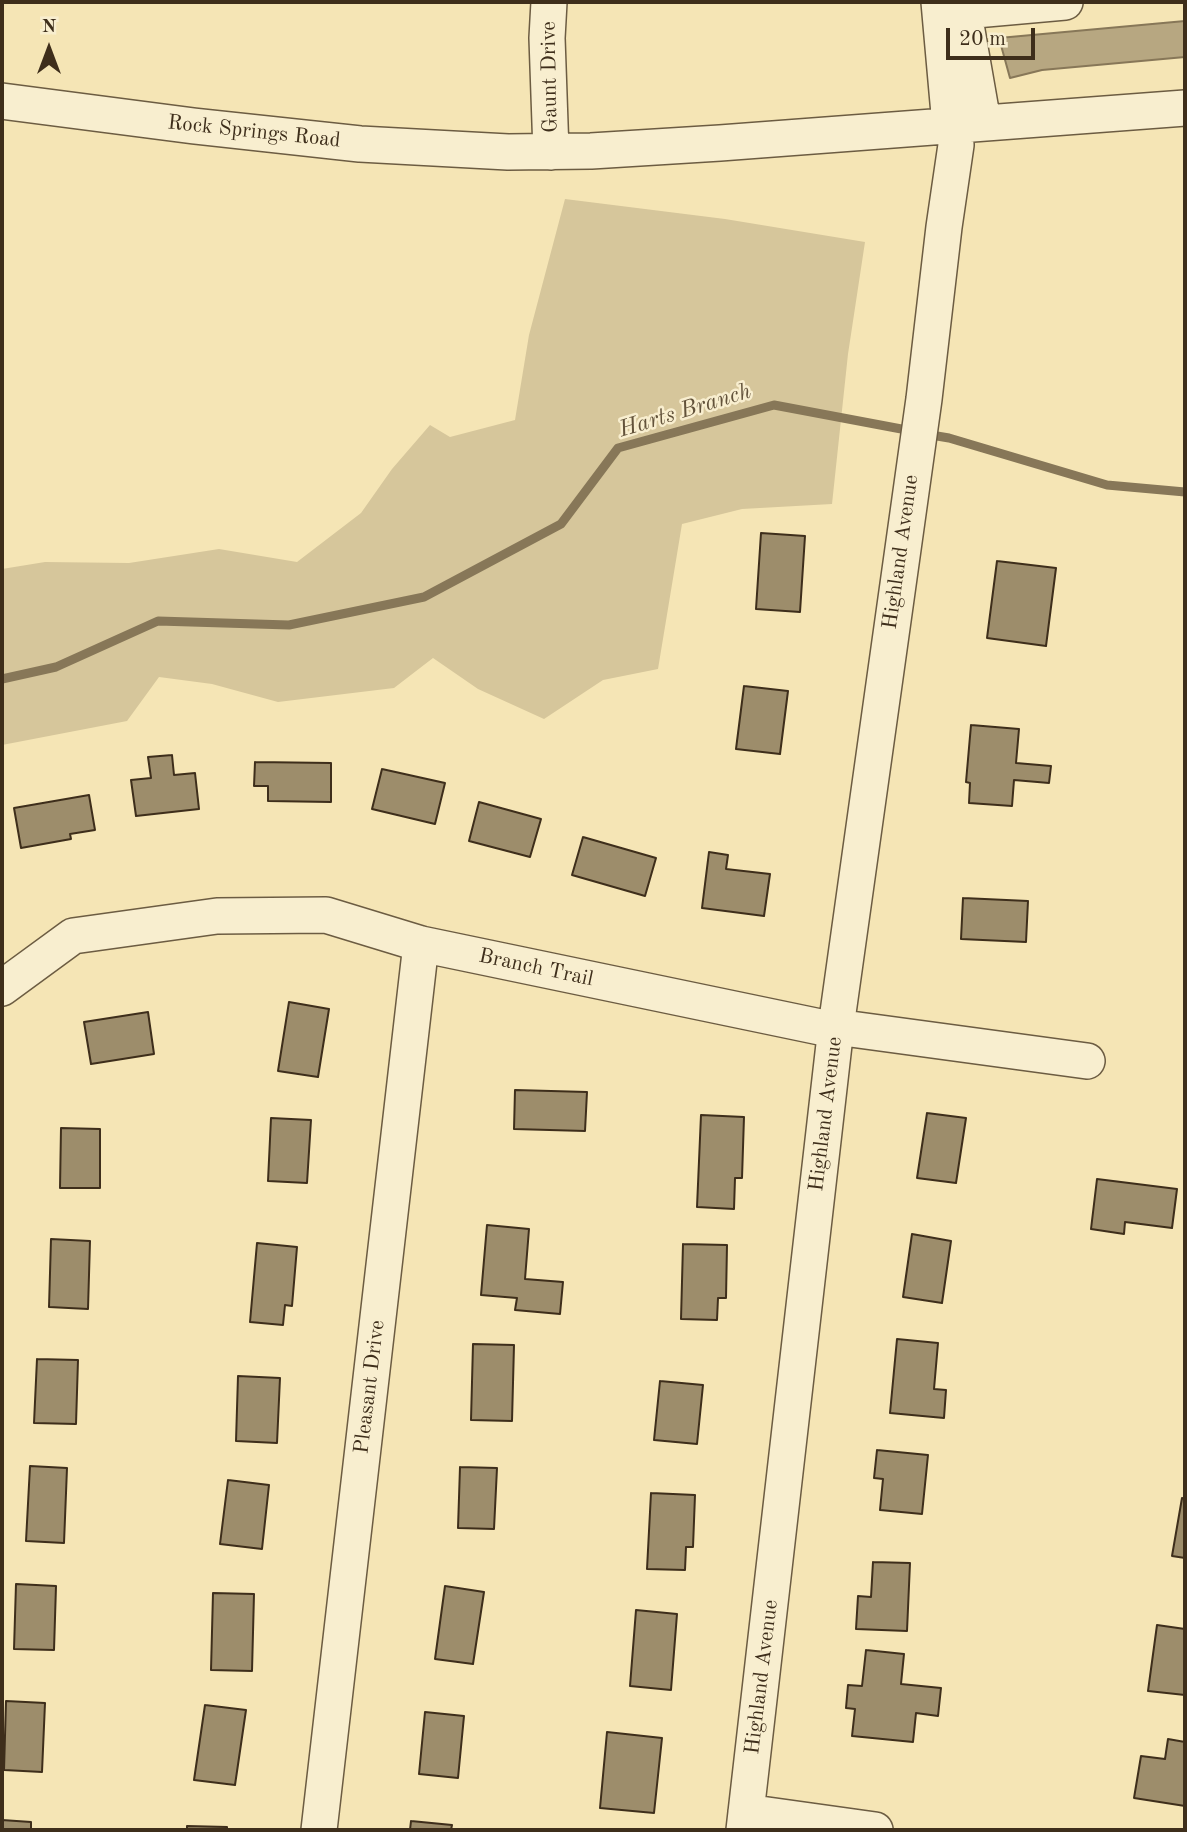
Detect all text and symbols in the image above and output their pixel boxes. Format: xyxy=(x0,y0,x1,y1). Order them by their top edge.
north arrow xyxy=(14,14,84,84)
scale bar xyxy=(949,14,1038,58)
text: N xyxy=(42,18,56,37)
street label: Gaunt Drive xyxy=(536,21,564,133)
text: 20 m xyxy=(959,29,1006,50)
street label: Rock Springs Road xyxy=(166,110,342,154)
water label: Harts Branch xyxy=(616,378,754,444)
street label: Highland Avenue xyxy=(878,473,924,631)
street label: Branch Trail xyxy=(476,944,596,992)
street label: Highland Avenue xyxy=(804,1035,848,1193)
street label: Pleasant Drive xyxy=(349,1319,391,1455)
street label: Highland Avenue xyxy=(740,1598,784,1756)

